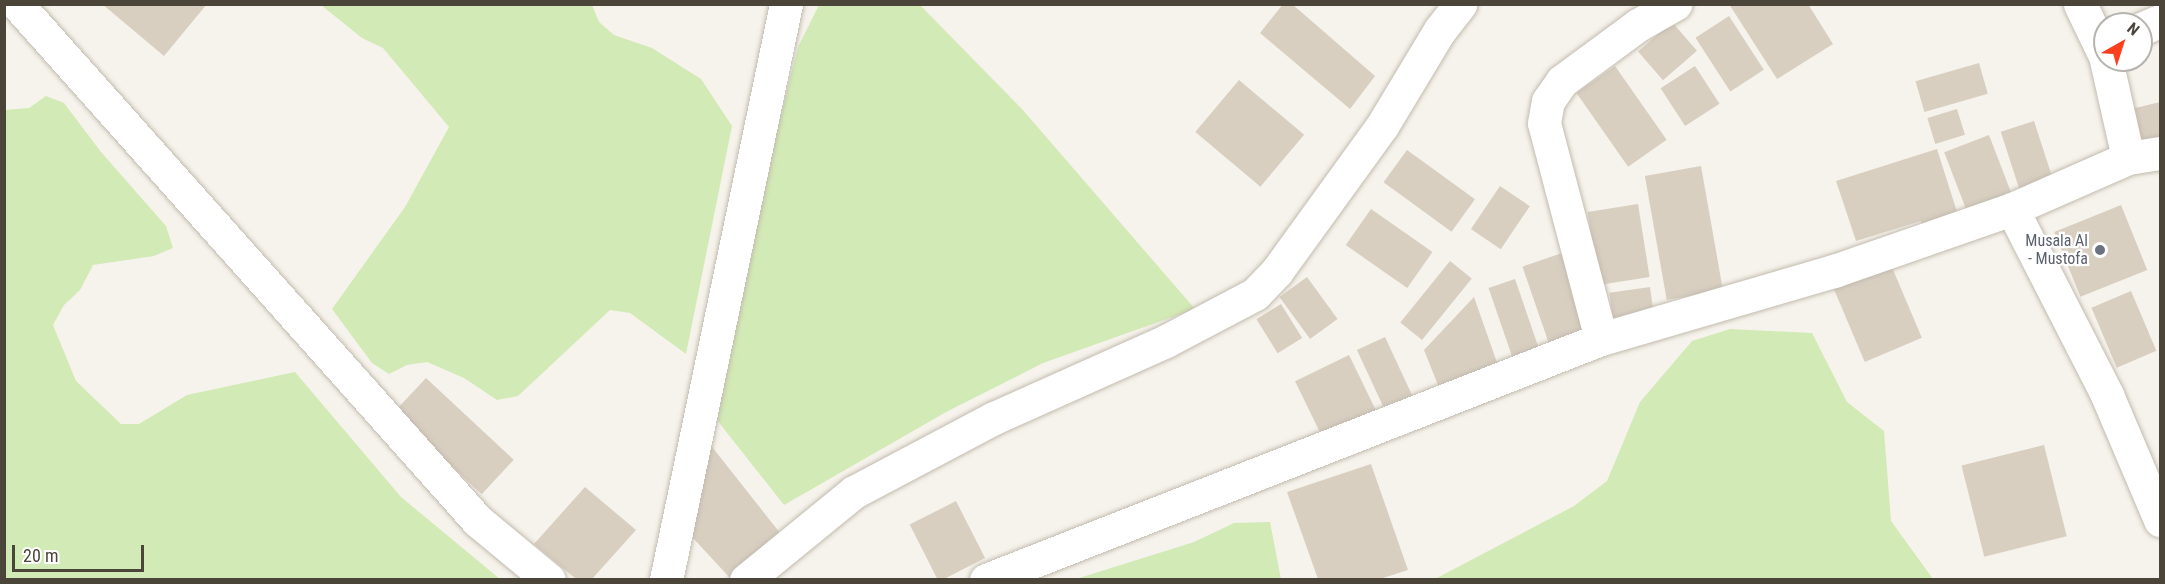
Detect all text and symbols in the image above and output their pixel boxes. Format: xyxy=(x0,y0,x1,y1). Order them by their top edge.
north arrow xyxy=(2093,12,2153,72)
text: N xyxy=(2124,19,2143,40)
place label: Musala Al - Mustofa xyxy=(2025,231,2088,269)
marker: Musala Al - Mustofa xyxy=(2093,243,2107,257)
scale bar xyxy=(15,533,147,571)
text: 20 m xyxy=(23,545,58,566)

